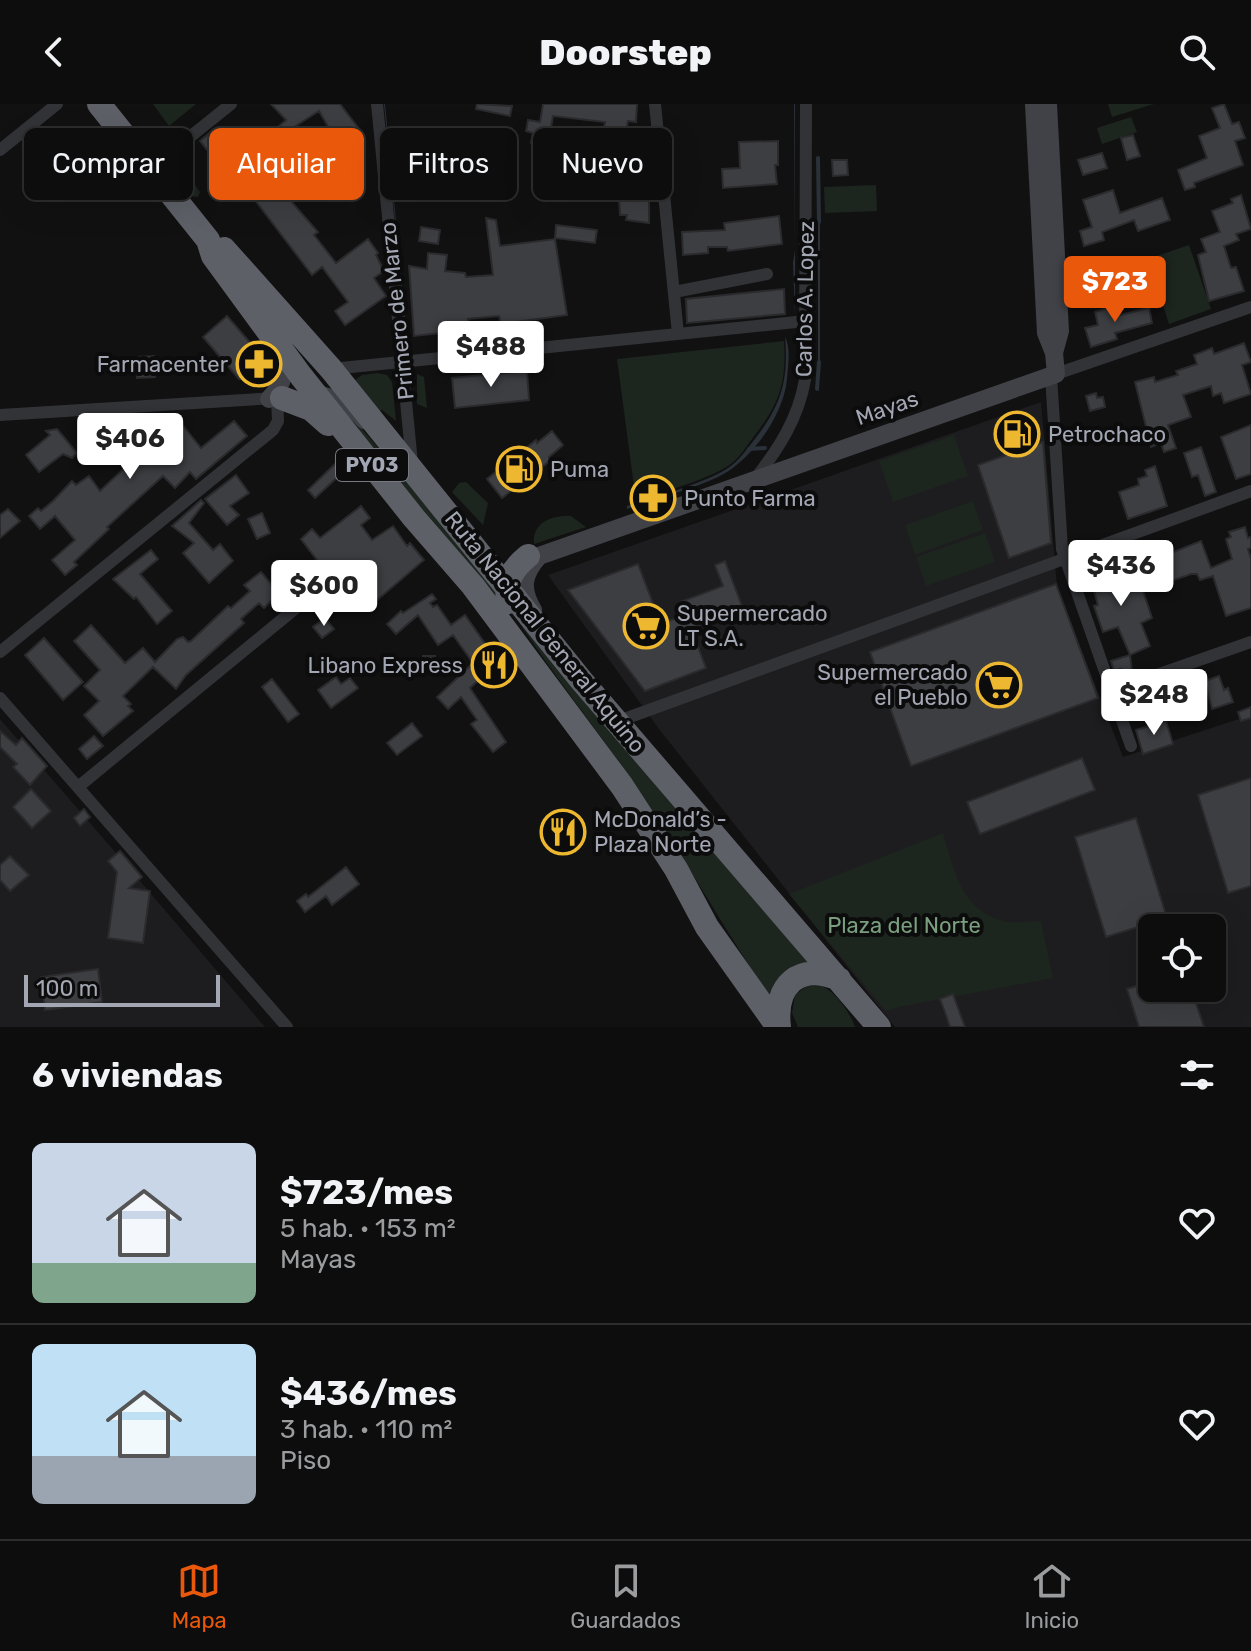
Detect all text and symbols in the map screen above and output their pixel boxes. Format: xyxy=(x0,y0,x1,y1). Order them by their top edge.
icon: back xyxy=(32,30,76,74)
icon: search xyxy=(1175,30,1219,74)
text: Doorstep xyxy=(539,31,712,74)
chip: Comprar xyxy=(24,128,193,200)
chip: Alquilar xyxy=(209,128,364,200)
chip: Filtros xyxy=(380,128,517,200)
chip: Nuevo xyxy=(533,128,672,200)
street label: Primero de Marzo xyxy=(374,221,420,401)
street label: Carlos A. Lopez xyxy=(790,221,820,377)
pin: $723 xyxy=(1068,256,1162,324)
text: $723 xyxy=(1082,266,1148,297)
pin: $488 xyxy=(444,321,538,389)
text: $488 xyxy=(456,331,526,362)
pharmacy icon: Farmacenter xyxy=(235,340,283,388)
place label: Farmacenter xyxy=(97,351,229,378)
street label: Mayas xyxy=(852,385,922,431)
fuel station icon: Petrochaco xyxy=(993,410,1041,458)
pin: $406 xyxy=(83,413,177,481)
place label: Petrochaco xyxy=(1048,421,1166,448)
text: $406 xyxy=(95,423,165,454)
fuel station icon: Puma xyxy=(495,445,543,493)
road number: PY03 xyxy=(336,449,408,481)
place label: Puma xyxy=(550,456,609,483)
pharmacy icon: Punto Farma xyxy=(629,474,677,522)
place label: Punto Farma xyxy=(684,485,816,512)
street label: Ruta Nacional General Aquino xyxy=(439,506,651,758)
pin: $436 xyxy=(1074,540,1168,608)
text: $436 xyxy=(1086,550,1156,581)
pin: $600 xyxy=(277,560,371,628)
text: $600 xyxy=(289,570,359,601)
place label: Supermercado LT S.A. xyxy=(677,600,828,652)
supermarket icon: Supermercado LT S.A. xyxy=(622,602,670,650)
restaurant icon: Libano Express xyxy=(470,641,518,689)
place label: Libano Express xyxy=(307,652,463,679)
place label: Supermercado el Pueblo xyxy=(817,659,968,711)
supermarket icon: Supermercado el Pueblo xyxy=(975,661,1023,709)
pin: $248 xyxy=(1107,669,1201,737)
text: $248 xyxy=(1119,679,1189,710)
place label: McDonald’s - Plaza Norte xyxy=(594,806,727,858)
restaurant icon: McDonald’s - Plaza Norte xyxy=(539,808,587,856)
park label: Plaza del Norte xyxy=(827,912,981,939)
map controls xyxy=(1138,914,1226,1002)
button: locate xyxy=(1138,914,1226,1002)
scale bar xyxy=(24,971,220,1007)
text: 100 m xyxy=(36,975,98,1002)
icon: filters xyxy=(1175,1053,1219,1097)
text: 6 viviendas xyxy=(32,1055,223,1096)
text: $723/mes xyxy=(280,1172,453,1213)
icon: home xyxy=(96,1175,192,1271)
icon: heart xyxy=(1175,1201,1219,1245)
text: 5 hab. · 153 m² xyxy=(280,1213,456,1244)
text: Mayas xyxy=(280,1244,356,1275)
text: $436/mes xyxy=(280,1373,457,1414)
icon: home xyxy=(96,1376,192,1472)
icon: heart xyxy=(1175,1402,1219,1446)
text: 3 hab. · 110 m² xyxy=(280,1414,452,1445)
text: Piso xyxy=(280,1445,331,1476)
tab: Mapa xyxy=(172,1559,227,1634)
tab: Guardados xyxy=(570,1559,681,1634)
tab: Inicio xyxy=(1024,1559,1079,1634)

